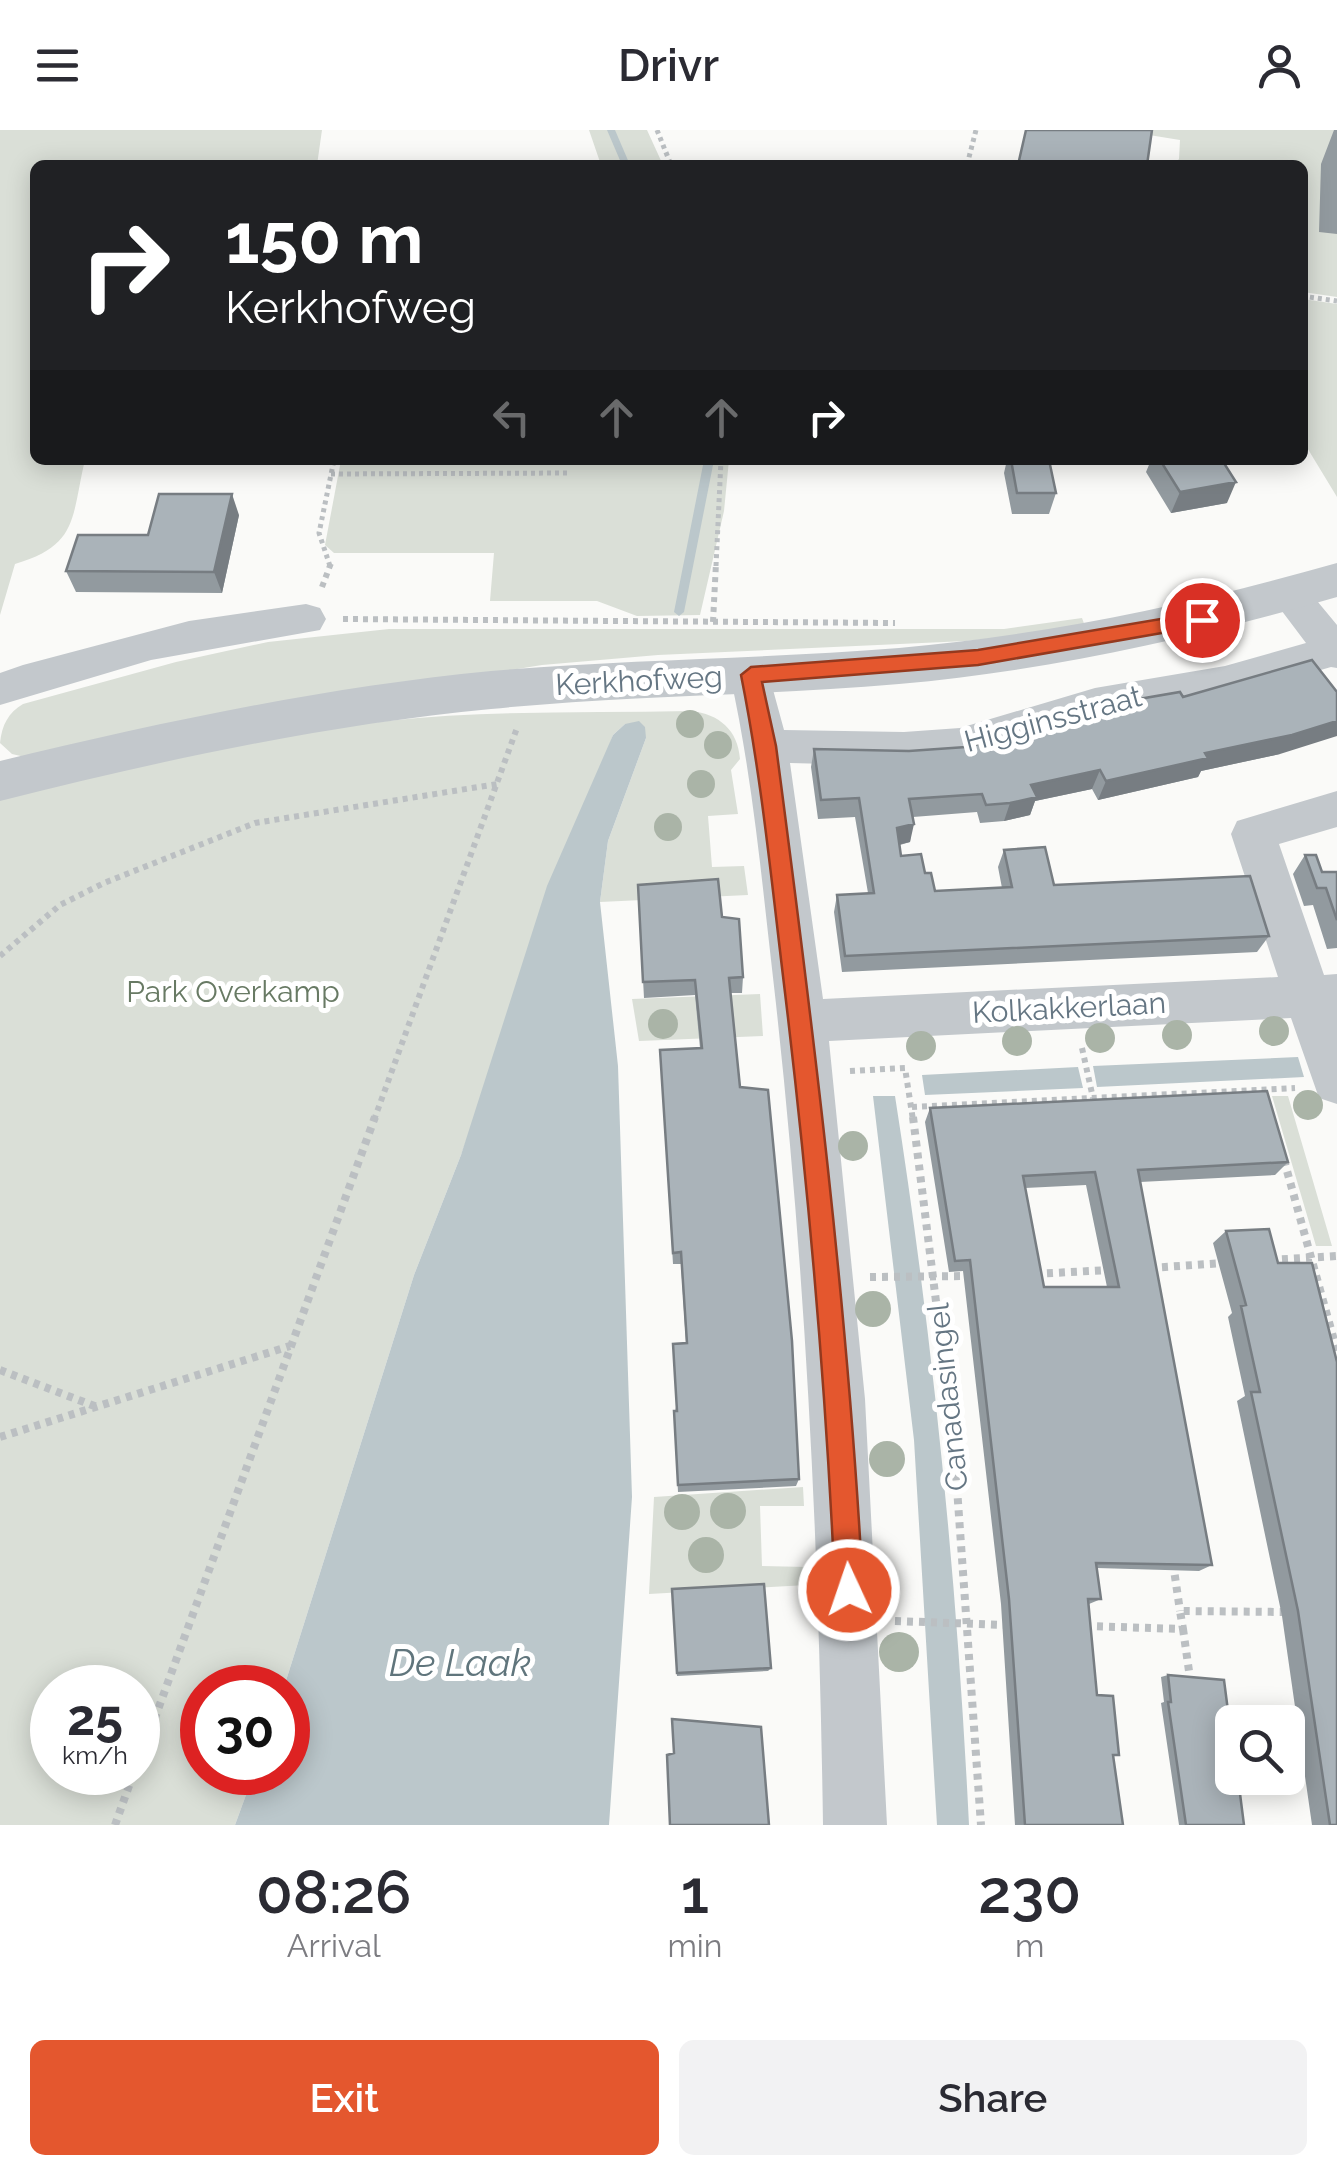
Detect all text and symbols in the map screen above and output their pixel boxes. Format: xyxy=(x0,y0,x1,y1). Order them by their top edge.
icon: menu xyxy=(30,38,85,93)
icon: person xyxy=(1252,38,1307,93)
text: Drivr xyxy=(618,39,719,92)
text: 150 m xyxy=(225,197,423,279)
icon: right xyxy=(60,200,190,330)
text: Kerkhofweg xyxy=(225,281,476,334)
icon: left xyxy=(484,390,539,445)
icon: ahead xyxy=(589,390,644,445)
icon: ahead xyxy=(694,390,749,445)
icon: right xyxy=(799,390,854,445)
pin xyxy=(1160,578,1245,663)
icon: arrive xyxy=(1175,593,1230,648)
street label: Kerkhofweg xyxy=(554,659,723,702)
street label: Higginsstraat xyxy=(960,678,1145,759)
park label: Park Overkamp xyxy=(126,974,340,1009)
street label: Kolkakkerlaan xyxy=(971,985,1167,1030)
street label: Canadasingel xyxy=(920,1301,975,1493)
position arrow xyxy=(797,1538,901,1642)
water label: De Laak xyxy=(389,1640,531,1685)
speed limit sign: 30 xyxy=(180,1665,310,1795)
text: 25 xyxy=(67,1688,123,1747)
map controls xyxy=(1215,1705,1305,1795)
button: search xyxy=(1215,1705,1305,1795)
text: km/h xyxy=(62,1740,128,1770)
text: 08:26 xyxy=(256,1857,412,1927)
text: 1 xyxy=(681,1857,709,1927)
text: 230 xyxy=(978,1857,1081,1927)
text: Arrival xyxy=(287,1927,381,1964)
text: min xyxy=(667,1927,722,1964)
text: m xyxy=(1015,1927,1044,1964)
button: Exit xyxy=(30,2040,659,2155)
button: Share xyxy=(679,2040,1307,2155)

